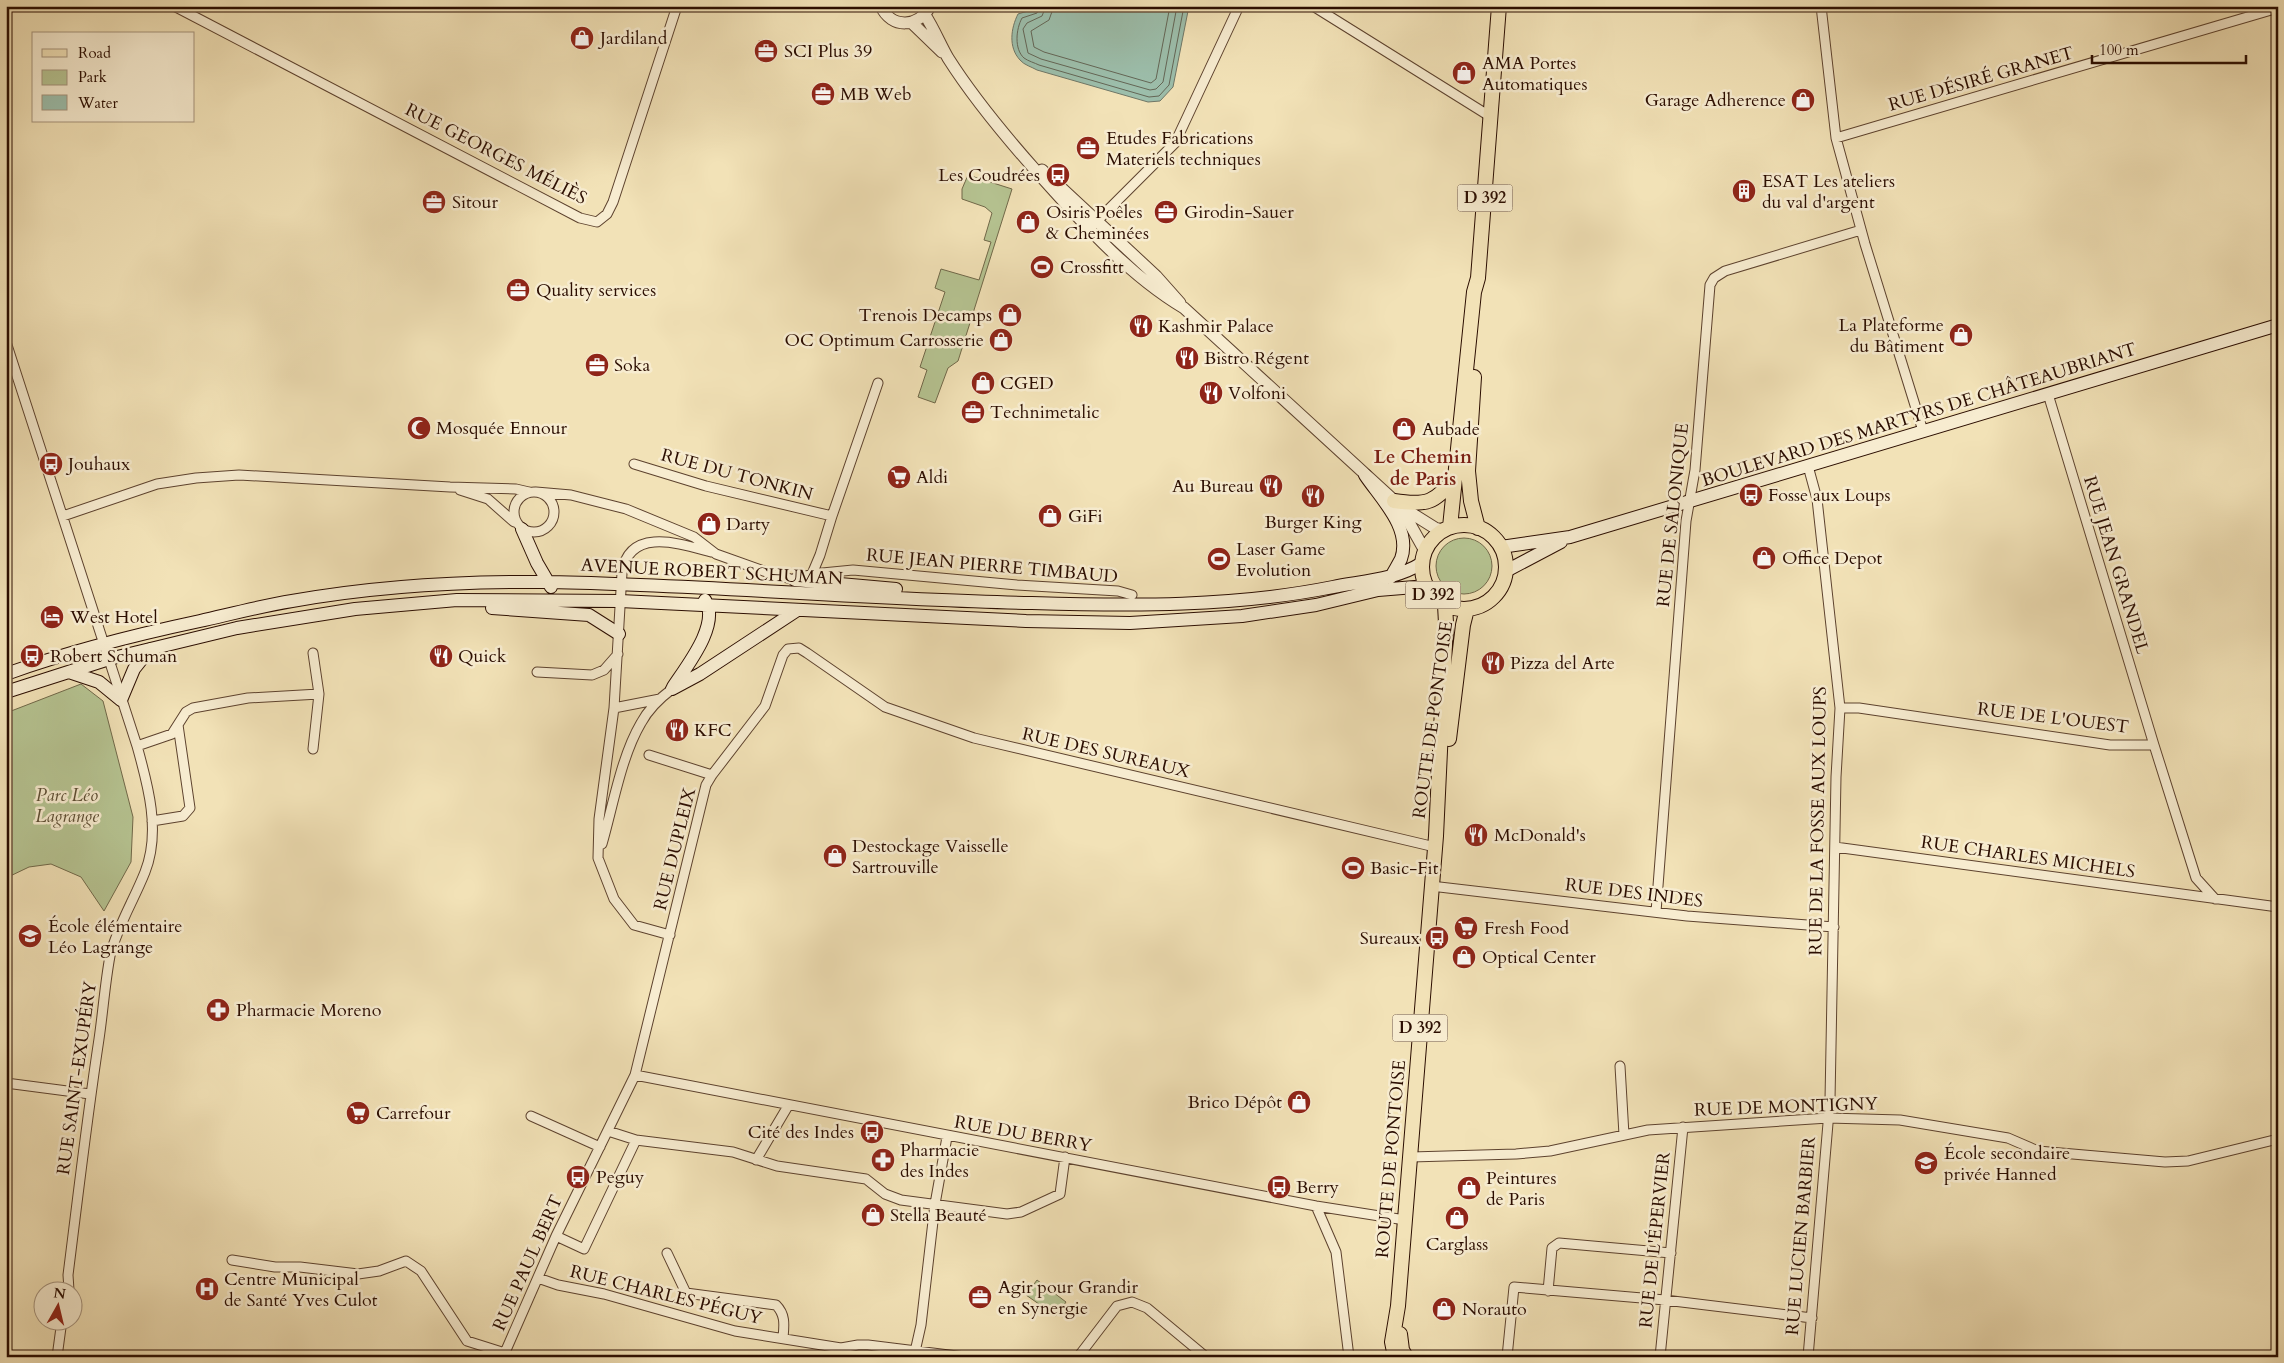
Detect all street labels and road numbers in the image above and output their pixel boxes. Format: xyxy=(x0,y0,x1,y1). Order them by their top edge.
street label: RUE DÉSIRÉ GRANET xyxy=(1885,41,2077,117)
street label: RUE GEORGES MÉLIÈS xyxy=(401,97,591,211)
road number: D 392 xyxy=(1458,184,1512,212)
street label: BOULEVARD DES MARTYRS DE CHÂTEAUBRIANT xyxy=(1699,337,2139,493)
street label: RUE DE SALONIQUE xyxy=(1651,422,1695,608)
street label: RUE DU TONKIN xyxy=(658,443,816,507)
street label: RUE JEAN GRANDEL xyxy=(2077,473,2155,657)
street label: RUE JEAN PIERRE TIMBAUD xyxy=(865,543,1119,589)
street label: AVENUE ROBERT SCHUMAN xyxy=(580,553,844,591)
road number: D 392 xyxy=(1406,582,1460,608)
street label: ROUTE DE PONTOISE xyxy=(1407,620,1459,820)
street label: RUE DE LA FOSSE AUX LOUPS xyxy=(1803,686,1833,956)
street label: RUE DE L'OUEST xyxy=(1976,696,2130,740)
street label: RUE DES SUREAUX xyxy=(1020,722,1193,785)
street label: RUE DUPLEIX xyxy=(648,784,702,913)
street label: RUE CHARLES MICHELS xyxy=(1919,830,2137,884)
street label: RUE DES INDES xyxy=(1564,872,1704,914)
street label: RUE SAINT-EXUPÉRY xyxy=(51,979,103,1176)
road number: D 392 xyxy=(1392,1014,1448,1042)
street label: ROUTE DE PONTOISE xyxy=(1370,1059,1412,1259)
street label: RUE DE MONTIGNY xyxy=(1694,1091,1879,1123)
street label: RUE DU BERRY xyxy=(952,1110,1094,1158)
street label: RUE LUCIEN BARBIER xyxy=(1780,1135,1822,1336)
street label: RUE DE L'ÉPERVIER xyxy=(1633,1150,1677,1329)
street label: RUE PAUL BERT xyxy=(487,1191,569,1335)
street label: RUE CHARLES PÉGUY xyxy=(567,1259,765,1331)

